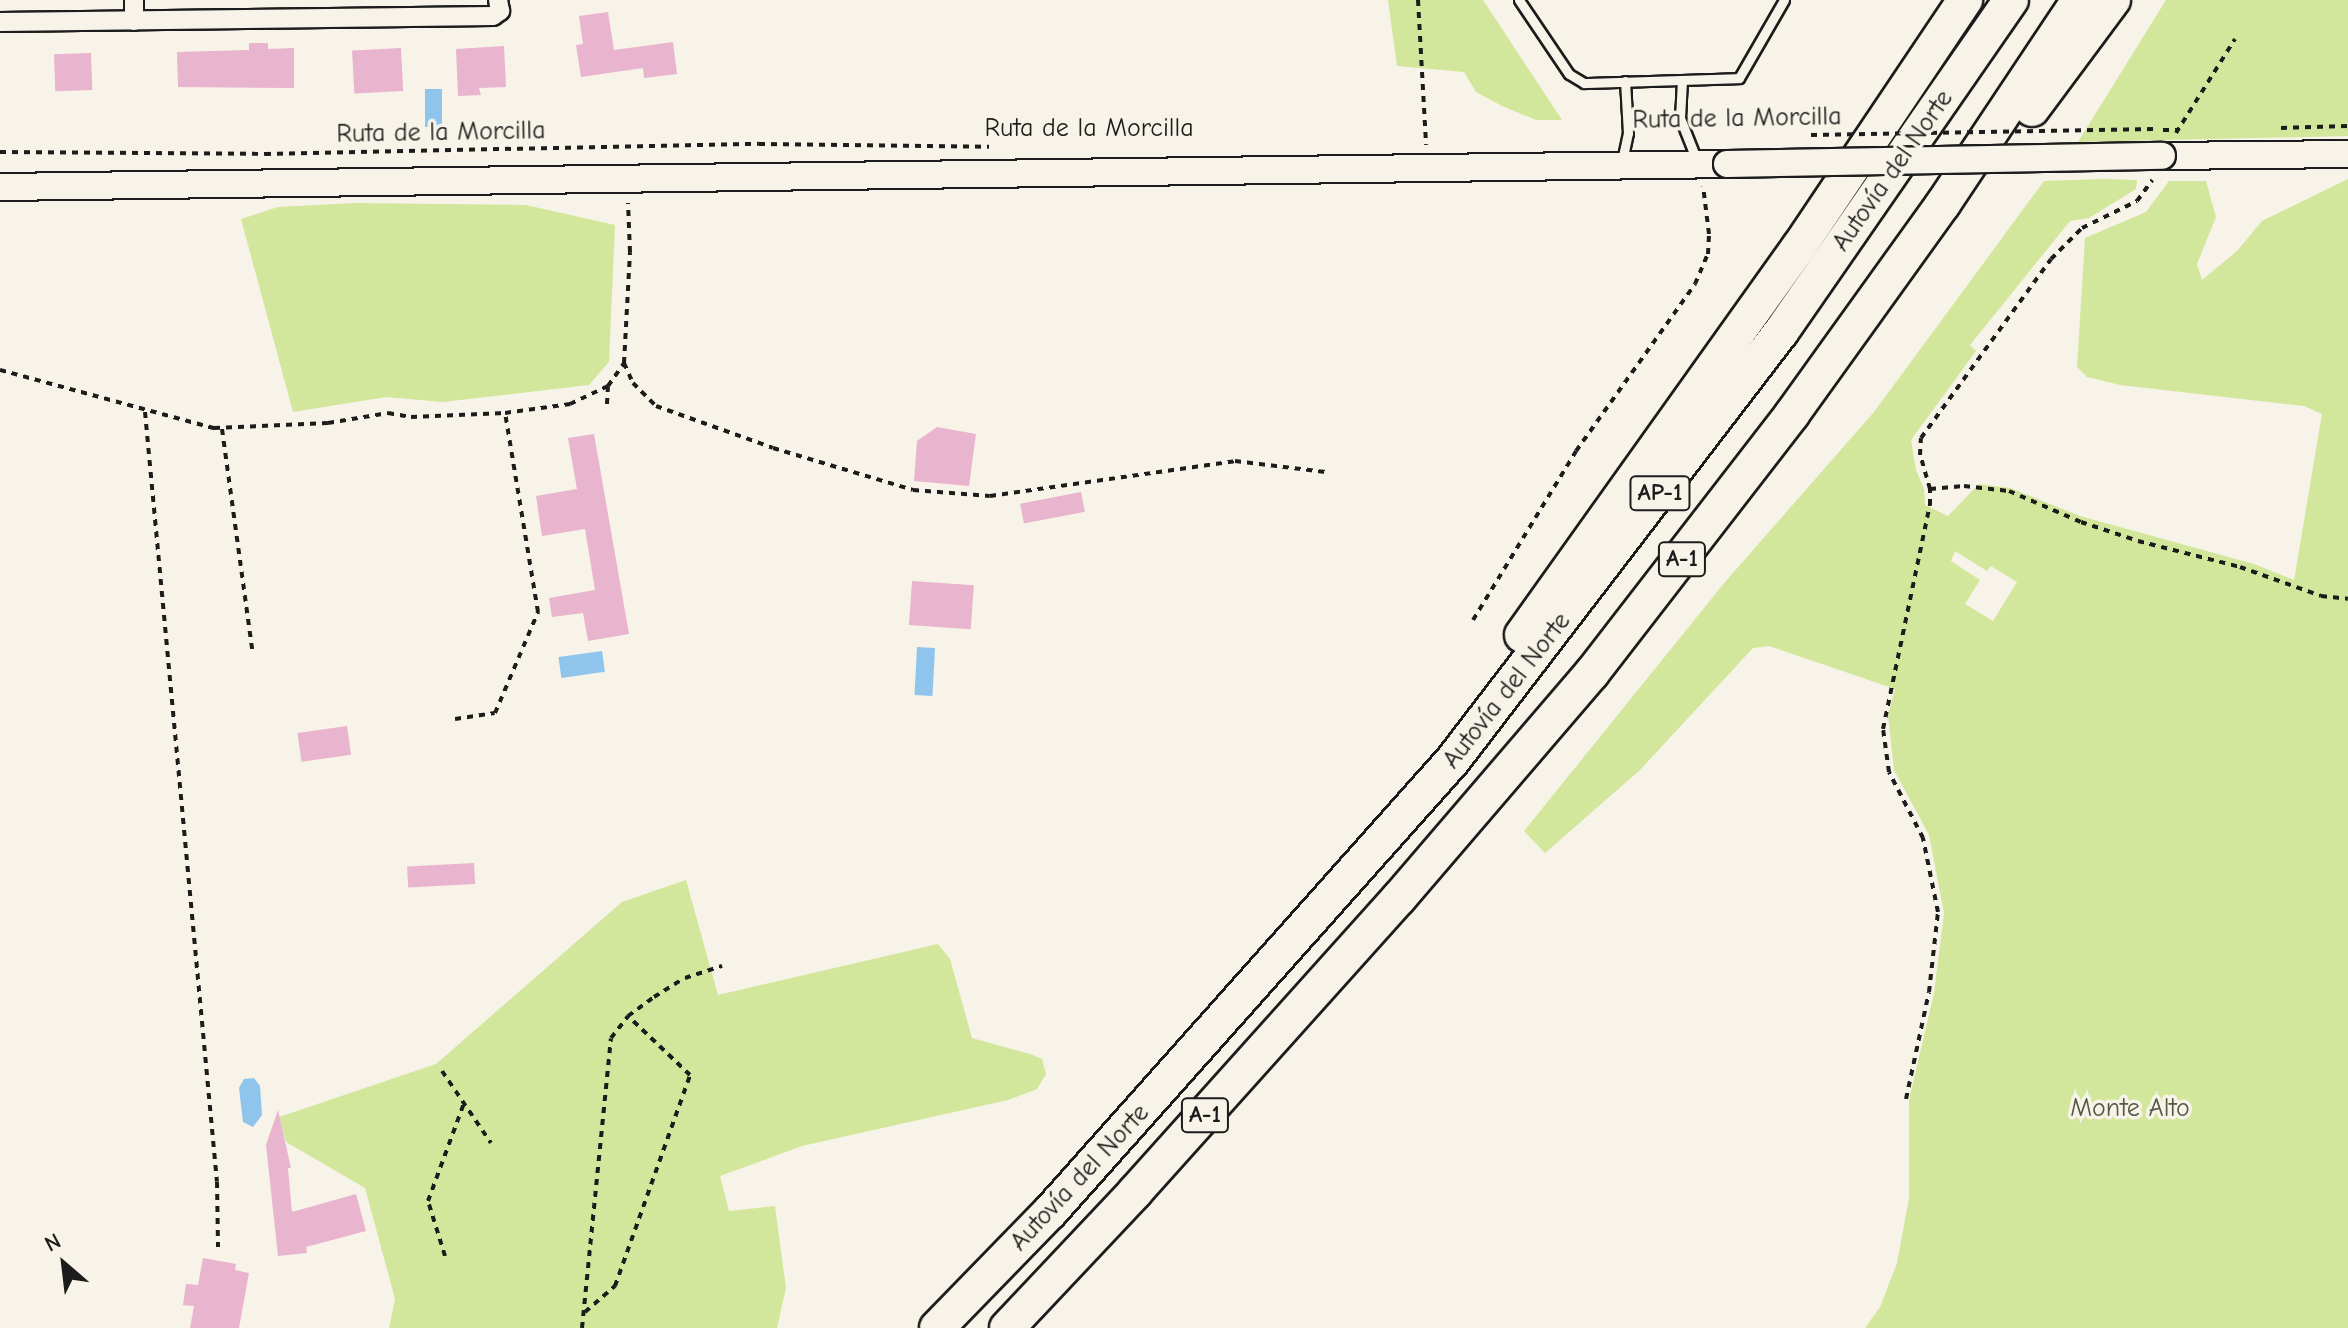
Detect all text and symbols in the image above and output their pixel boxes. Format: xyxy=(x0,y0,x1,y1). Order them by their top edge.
street label: Autovía del Norte xyxy=(1826,84,1960,258)
street label: Ruta de la Morcilla xyxy=(1632,102,1842,136)
street label: Ruta de la Morcilla xyxy=(984,113,1194,145)
street label: Ruta de la Morcilla xyxy=(336,116,546,150)
road number: AP-1 xyxy=(1628,473,1692,513)
road number: A-1 xyxy=(1656,539,1708,579)
street label: Autovía del Norte xyxy=(1436,607,1578,775)
park label: Monte Alto xyxy=(2070,1093,2190,1125)
road number: A-1 xyxy=(1179,1095,1231,1135)
street label: Autovía del Norte xyxy=(1004,1098,1156,1258)
north arrow xyxy=(24,1224,104,1304)
text: N xyxy=(40,1228,65,1258)

